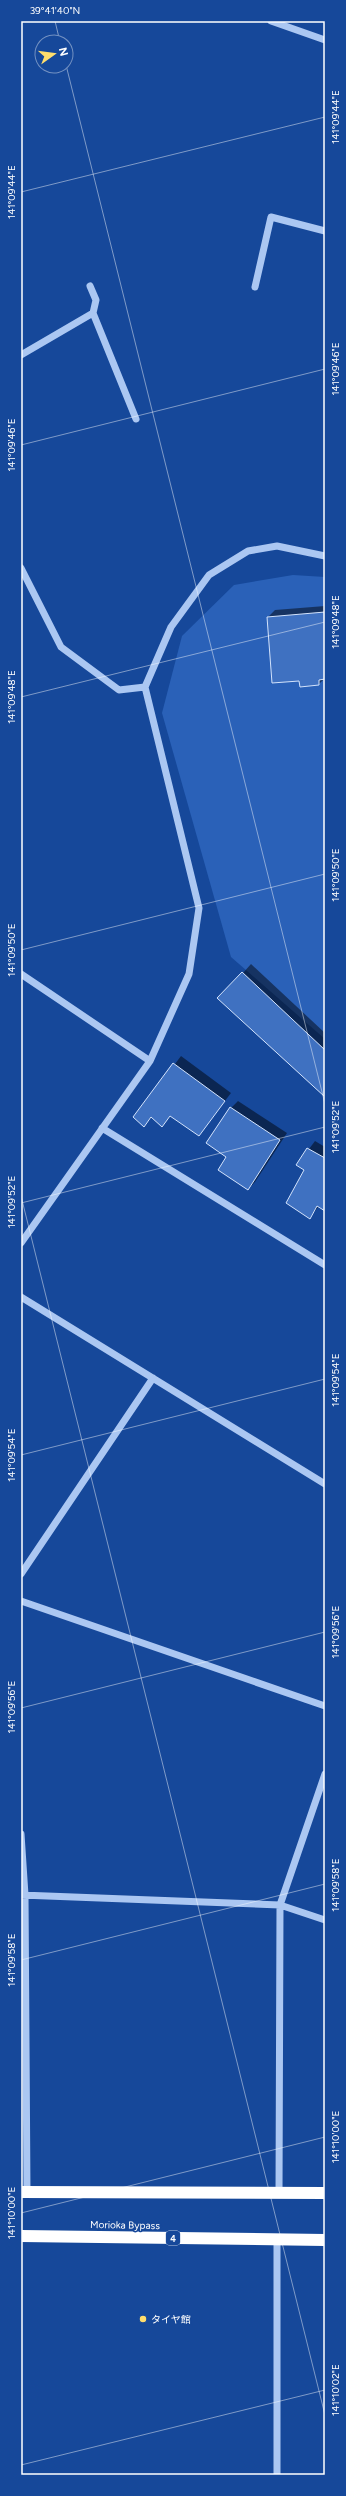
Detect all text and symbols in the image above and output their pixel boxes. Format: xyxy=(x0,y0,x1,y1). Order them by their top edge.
text: 39°41'40"N xyxy=(30,4,80,17)
north arrow xyxy=(34,34,74,74)
text: N xyxy=(56,46,71,57)
text: 141°09'44"E xyxy=(329,90,342,144)
text: 141°09'44"E xyxy=(5,165,18,219)
text: 141°09'46"E xyxy=(329,342,342,396)
text: 141°09'46"E xyxy=(5,418,18,472)
text: 141°09'48"E xyxy=(329,595,342,649)
text: 141°09'48"E xyxy=(5,670,18,724)
text: 141°09'50"E xyxy=(329,848,342,902)
text: 141°09'50"E xyxy=(5,923,18,977)
text: 141°09'52"E xyxy=(329,1101,342,1153)
text: 141°09'52"E xyxy=(5,1176,18,1228)
text: 141°09'54"E xyxy=(329,1353,342,1407)
text: 141°09'54"E xyxy=(5,1428,18,1482)
text: 141°09'56"E xyxy=(329,1606,342,1658)
text: 141°09'56"E xyxy=(5,1681,18,1733)
text: 141°09'58"E xyxy=(329,1858,342,1912)
text: 141°09'58"E xyxy=(5,1933,18,1987)
text: 141°10'00"E xyxy=(329,2111,342,2163)
text: 141°10'00"E xyxy=(5,2187,18,2239)
street label: Morioka Bypass xyxy=(90,2218,160,2232)
road number: 4 xyxy=(166,2231,180,2245)
place label: タイヤ館 xyxy=(151,2313,191,2326)
marker: タイヤ館 xyxy=(138,2314,148,2324)
text: 141°10'02"E xyxy=(329,2364,342,2416)

